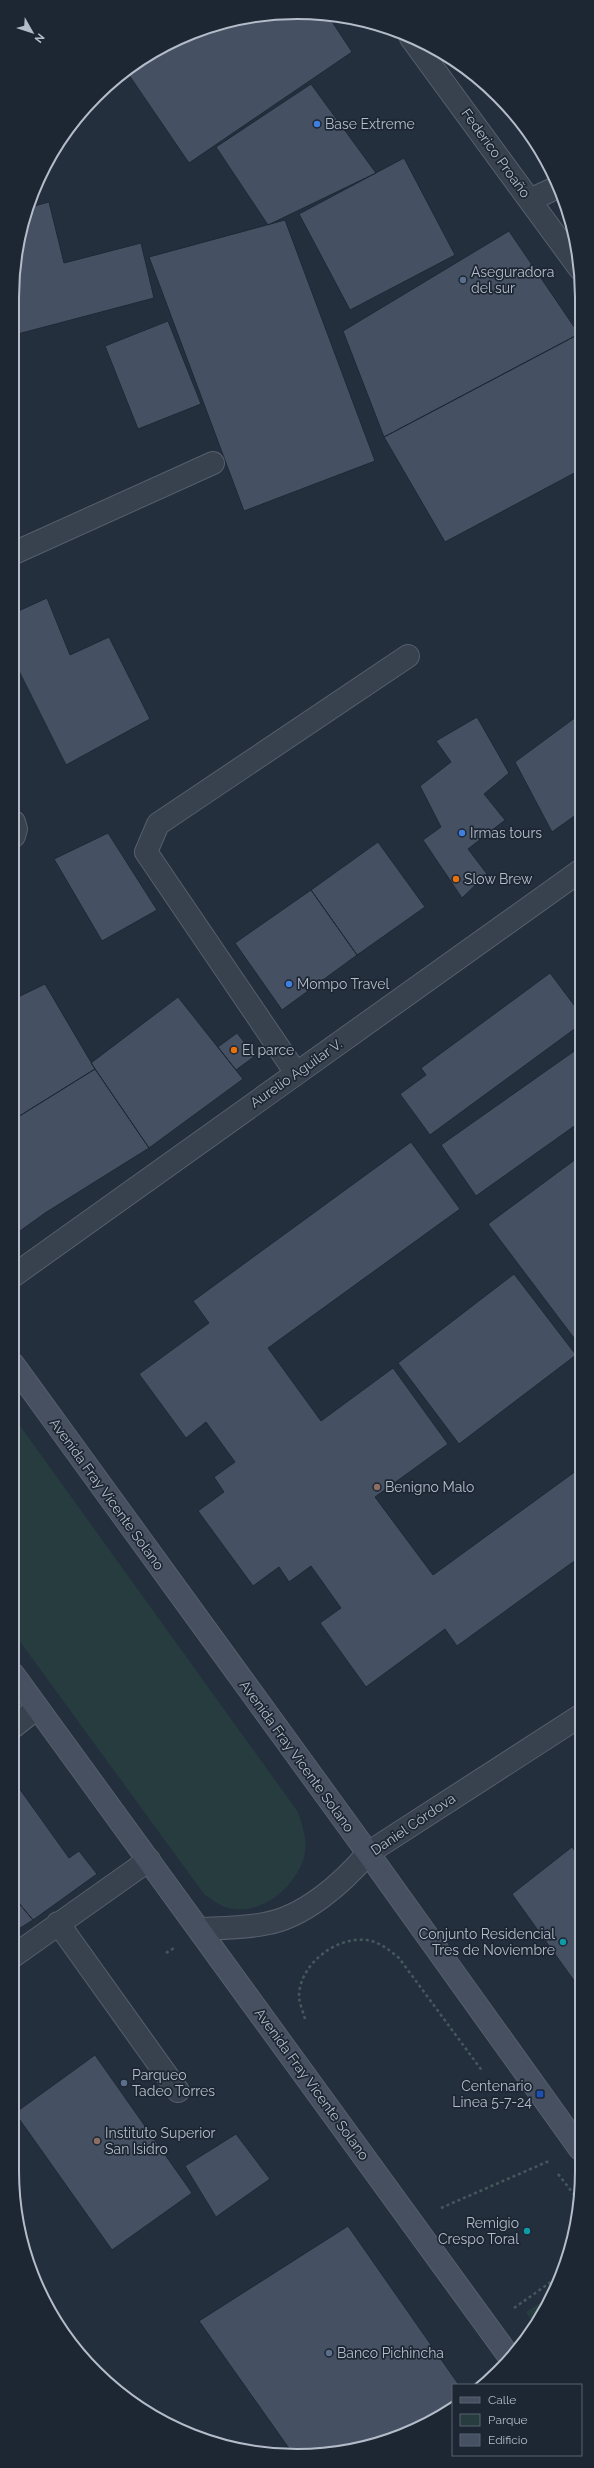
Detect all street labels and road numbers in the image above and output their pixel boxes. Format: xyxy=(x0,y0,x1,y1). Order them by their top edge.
street label: Federico Proaño xyxy=(458,105,534,201)
street label: Aurelio Aguilar V. xyxy=(247,1035,345,1111)
street label: Avenida Fray Vicente Solano xyxy=(47,1415,167,1573)
street label: Avenida Fray Vicente Solano xyxy=(237,1677,357,1835)
street label: Daniel Córdova xyxy=(368,1790,458,1858)
street label: Avenida Fray Vicente Solano xyxy=(252,2005,372,2163)

